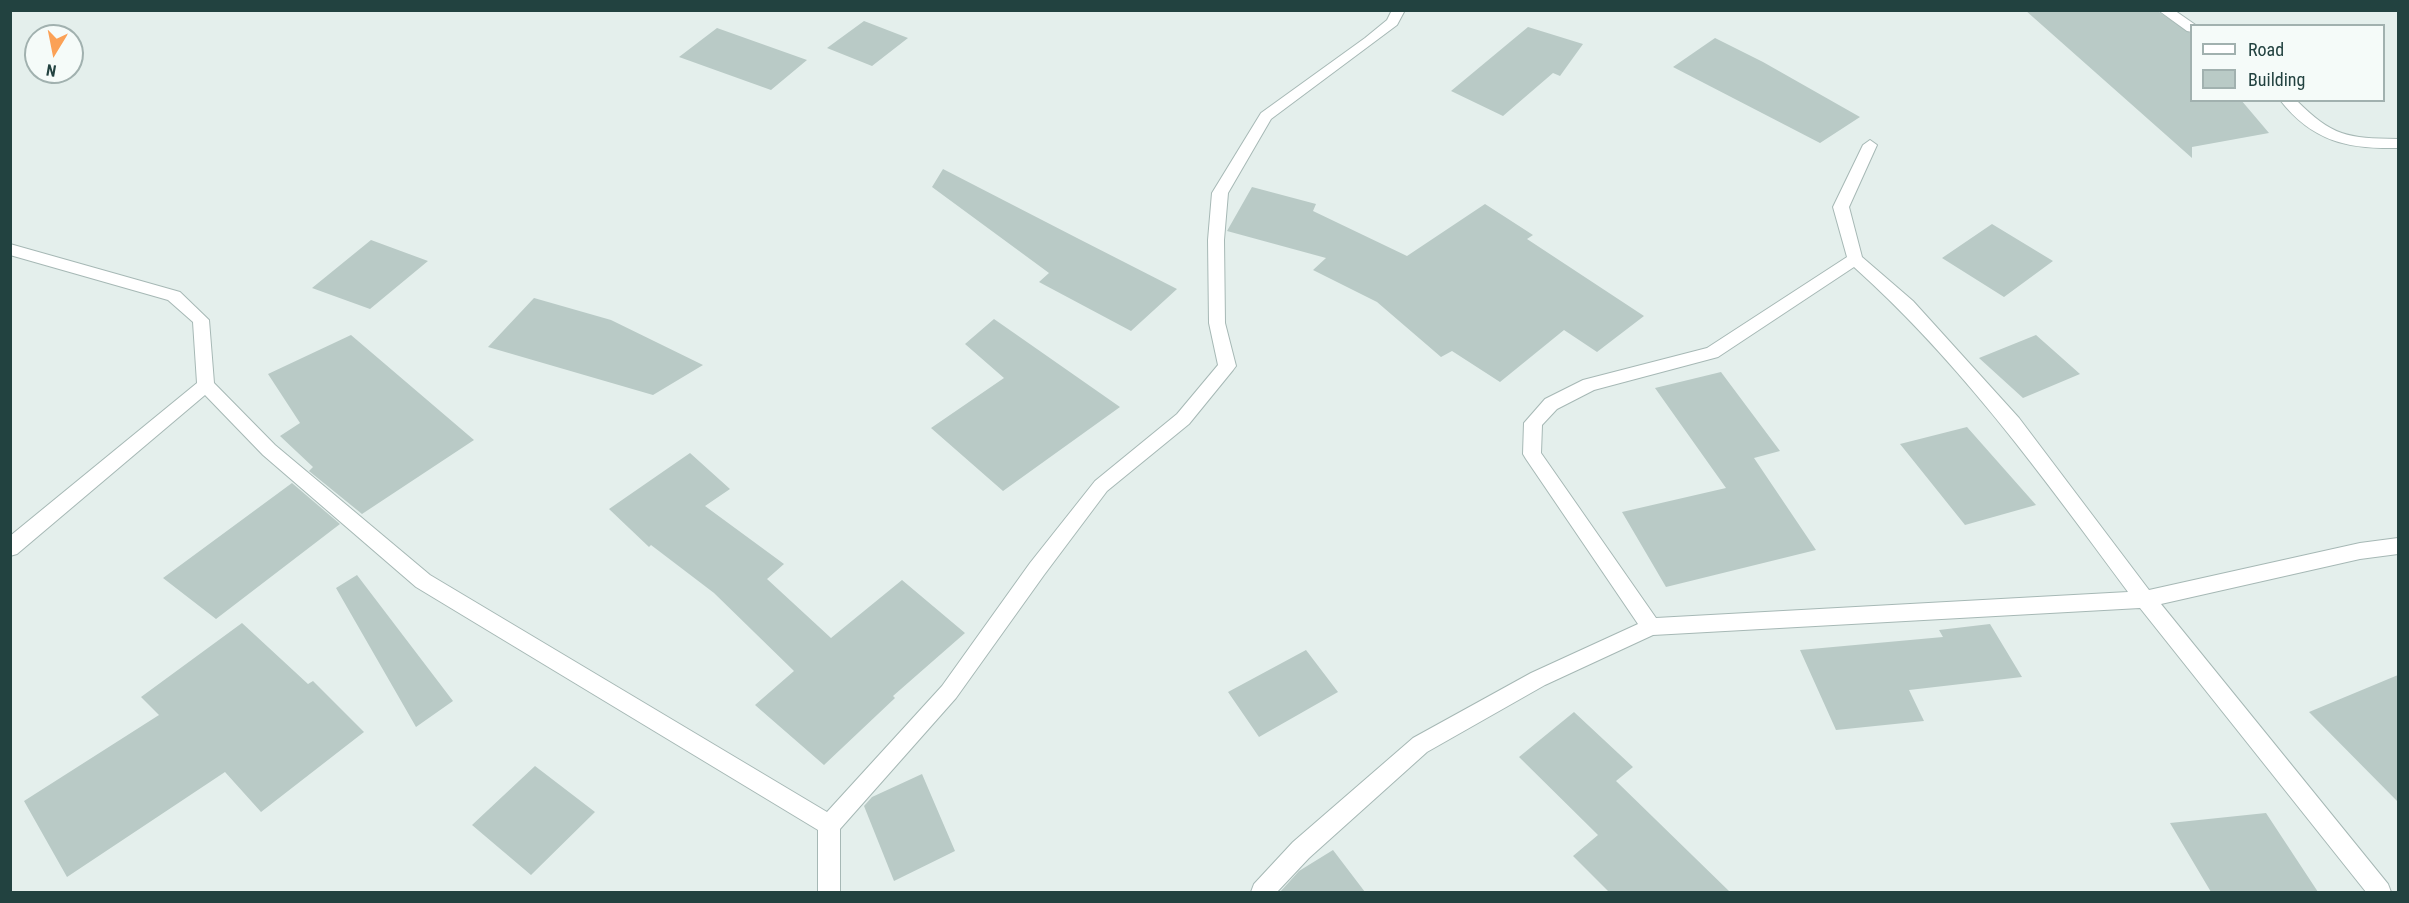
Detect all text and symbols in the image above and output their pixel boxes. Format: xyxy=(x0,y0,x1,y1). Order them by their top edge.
north arrow xyxy=(24,24,84,84)
legend xyxy=(2190,24,2385,102)
text: Road xyxy=(2248,39,2284,60)
text: N xyxy=(45,60,58,80)
text: Building xyxy=(2248,69,2305,90)

